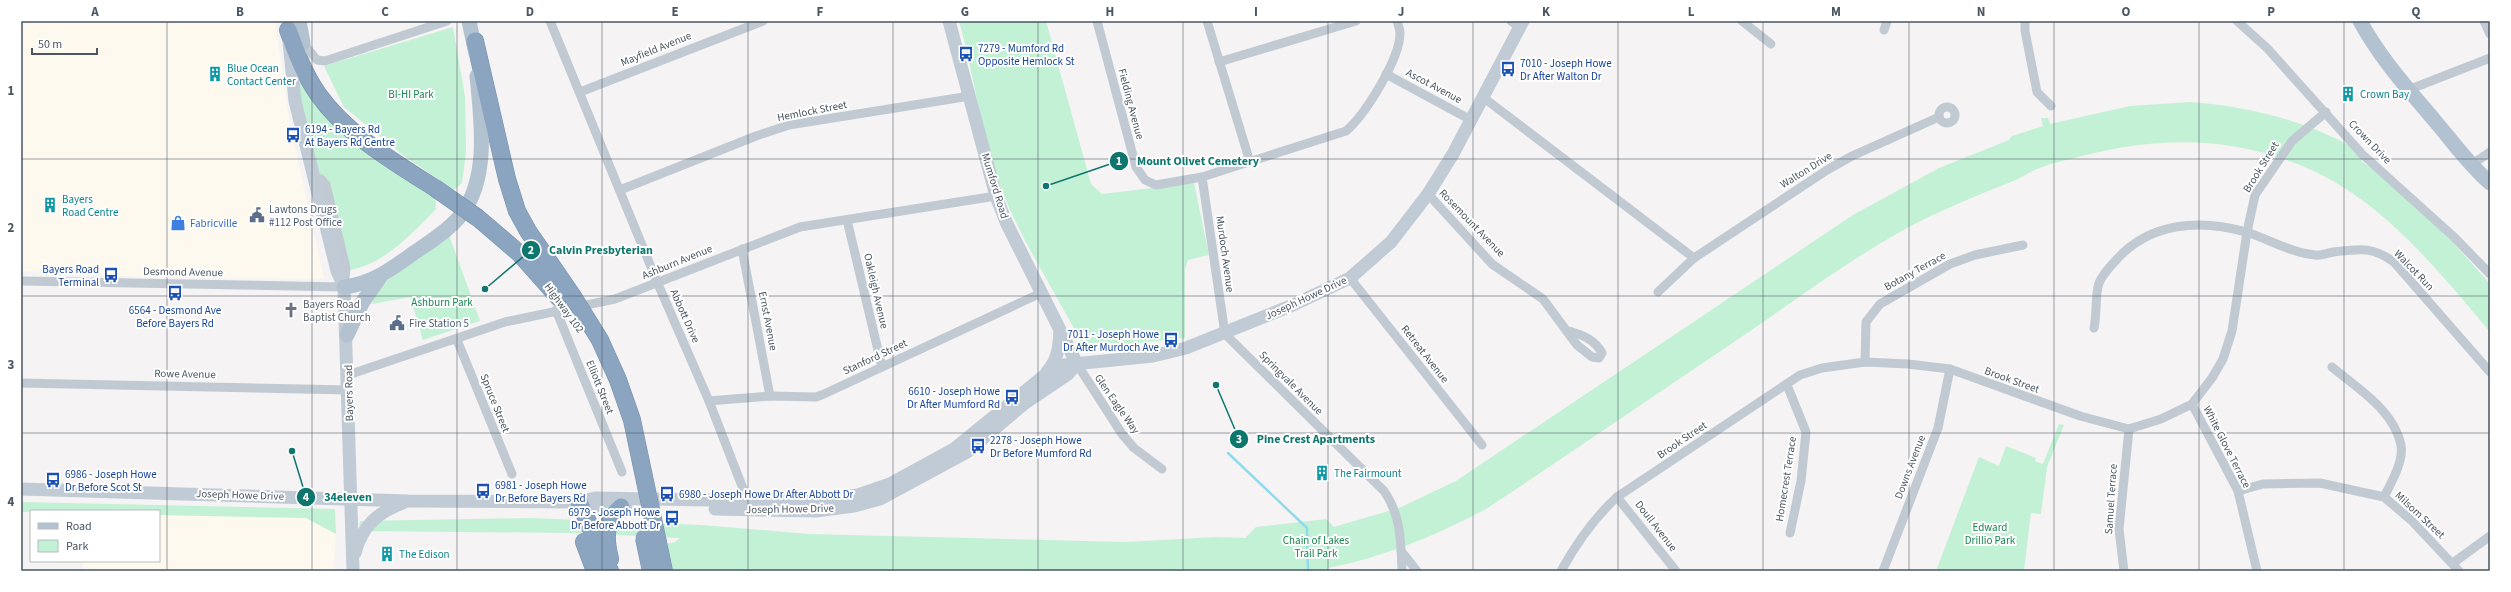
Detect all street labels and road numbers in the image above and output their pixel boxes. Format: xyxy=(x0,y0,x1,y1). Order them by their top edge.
street label: Mayfield Avenue xyxy=(618,28,694,70)
street label: Ascot Avenue xyxy=(1403,65,1465,107)
street label: Fielding Avenue xyxy=(1114,67,1148,142)
street label: Hemlock Street xyxy=(776,97,848,125)
street label: Crown Drive xyxy=(2345,117,2395,168)
street label: Brook Street xyxy=(2239,138,2283,195)
street label: Walton Drive xyxy=(1777,148,1835,192)
street label: Mumford Road xyxy=(978,151,1012,221)
street label: Rosemount Avenue xyxy=(1436,186,1509,261)
street label: Murdoch Avenue xyxy=(1212,215,1238,294)
street label: Ashburn Avenue xyxy=(640,241,715,283)
street label: Walcot Run xyxy=(2391,246,2437,294)
street label: Botany Terrace xyxy=(1881,248,1949,294)
street label: Oakleigh Avenue xyxy=(860,252,892,331)
street label: Desmond Avenue xyxy=(143,264,224,280)
street label: Joseph Howe Drive xyxy=(1263,272,1350,323)
street label: Highway 102 xyxy=(541,280,587,336)
street label: Abbott Drive xyxy=(667,287,704,346)
street label: Ernst Avenue xyxy=(755,290,781,352)
street label: Retreat Avenue xyxy=(1398,322,1453,386)
street label: Stanford Street xyxy=(840,335,910,378)
street label: Springvale Avenue xyxy=(1256,348,1327,419)
street label: Elliott Street xyxy=(582,358,618,416)
street label: Brook Street xyxy=(1983,363,2042,397)
street label: Bayers Road xyxy=(341,364,357,422)
street label: Rowe Avenue xyxy=(154,366,216,382)
street label: Glen Eagle Way xyxy=(1091,371,1143,437)
street label: Spruce Street xyxy=(476,372,514,435)
street label: White Glove Terrace xyxy=(2200,403,2254,491)
street label: Brook Street xyxy=(1654,418,1710,462)
street label: Downs Avenue xyxy=(1891,432,1929,501)
street label: Homecrest Terrace xyxy=(1772,435,1800,523)
street label: Samuel Terrace xyxy=(2101,463,2121,535)
street label: Joseph Howe Drive xyxy=(196,486,285,504)
street label: Milsom Street xyxy=(2392,488,2448,542)
street label: Doull Avenue xyxy=(1631,498,1681,555)
street label: Joseph Howe Drive xyxy=(746,501,835,517)

